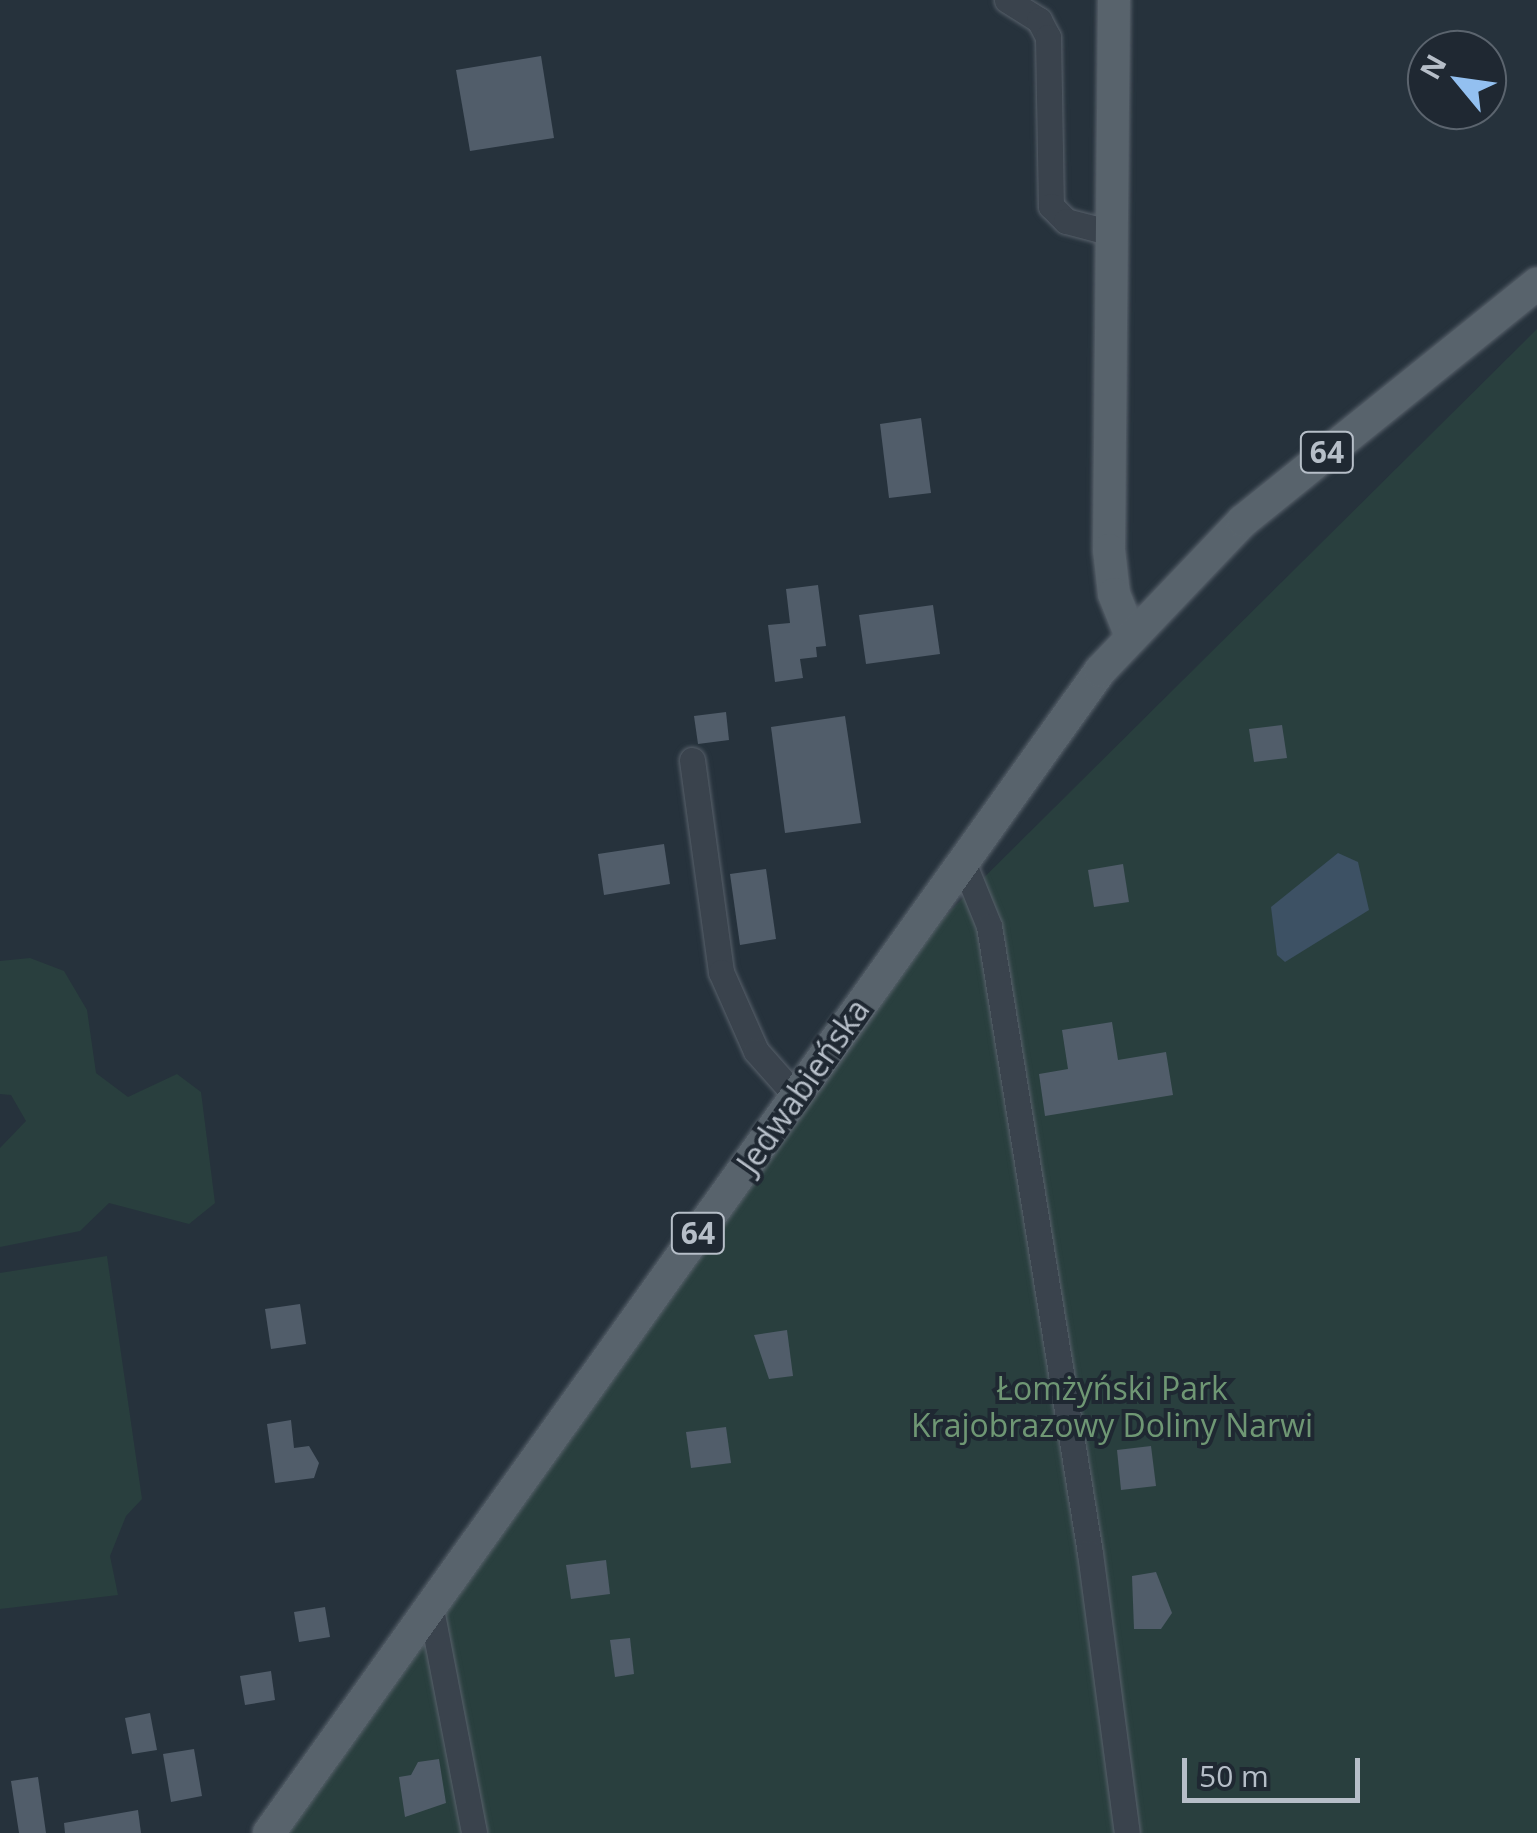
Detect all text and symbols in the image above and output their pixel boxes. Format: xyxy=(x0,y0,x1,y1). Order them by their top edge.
north arrow xyxy=(1407,30,1507,130)
text: N xyxy=(1410,47,1455,86)
road number: 64 xyxy=(1300,427,1354,477)
street label: Jedwabieńska xyxy=(729,992,877,1180)
road number: 64 xyxy=(670,1208,726,1258)
park label: Łomżyński Park Krajobrazowy Doliny Narwi xyxy=(911,1370,1313,1445)
scale bar xyxy=(1187,1738,1364,1800)
text: 50 m xyxy=(1199,1755,1269,1796)

